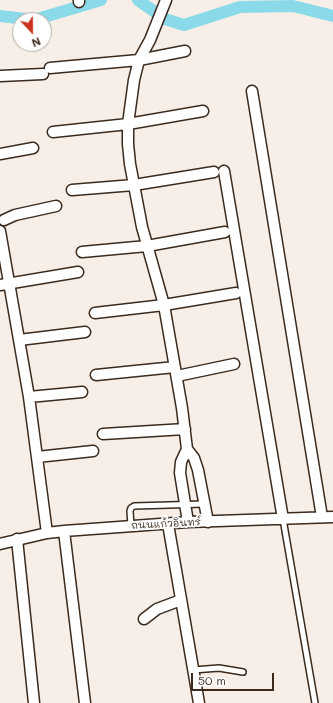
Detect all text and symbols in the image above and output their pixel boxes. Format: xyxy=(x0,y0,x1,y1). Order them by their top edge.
north arrow xyxy=(12,12,52,52)
text: N xyxy=(30,34,43,51)
street label: ถนนแก้วอินทร์ xyxy=(131,516,201,532)
scale bar xyxy=(193,665,276,691)
text: 50 m xyxy=(198,672,226,688)

